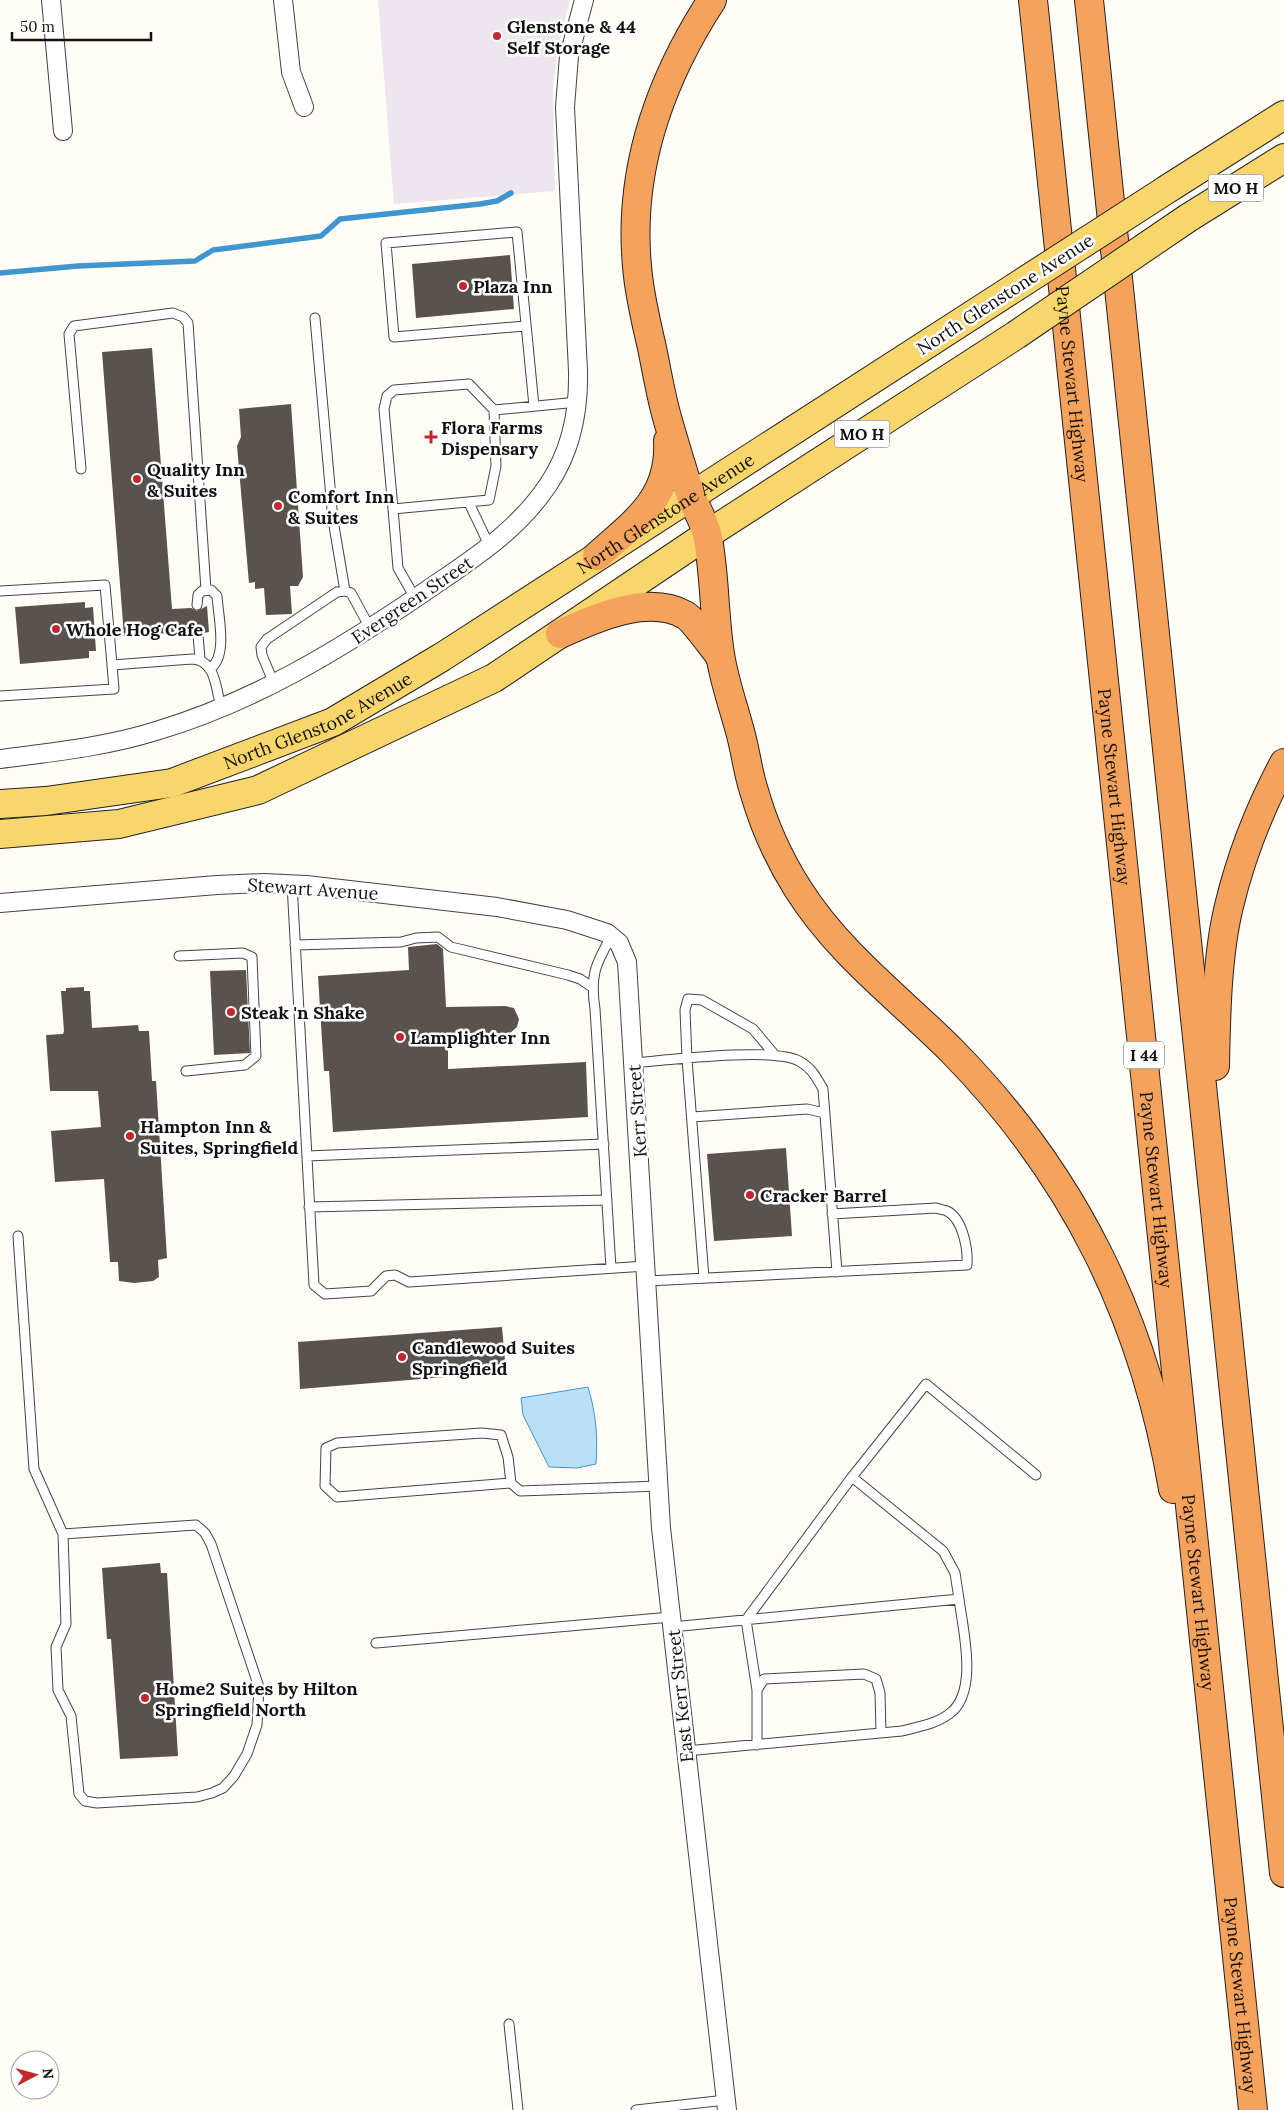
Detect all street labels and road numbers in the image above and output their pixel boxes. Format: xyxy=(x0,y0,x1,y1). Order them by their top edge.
road number: MO H xyxy=(1208,174,1264,202)
street label: North Glenstone Avenue xyxy=(912,228,1098,360)
street label: Payne Stewart Highway xyxy=(1051,284,1095,484)
road number: MO H xyxy=(834,420,890,448)
street label: North Glenstone Avenue xyxy=(572,447,758,579)
street label: Evergreen Street xyxy=(347,551,477,649)
street label: North Glenstone Avenue xyxy=(220,666,416,774)
street label: Payne Stewart Highway xyxy=(1093,687,1137,887)
street label: Stewart Avenue xyxy=(247,873,379,905)
road number: I 44 xyxy=(1124,1042,1164,1068)
street label: Kerr Street xyxy=(622,1064,652,1158)
street label: Payne Stewart Highway xyxy=(1135,1090,1179,1290)
street label: Payne Stewart Highway xyxy=(1177,1493,1221,1692)
street label: East Kerr Street xyxy=(662,1628,698,1764)
street label: Payne Stewart Highway xyxy=(1219,1896,1263,2095)

